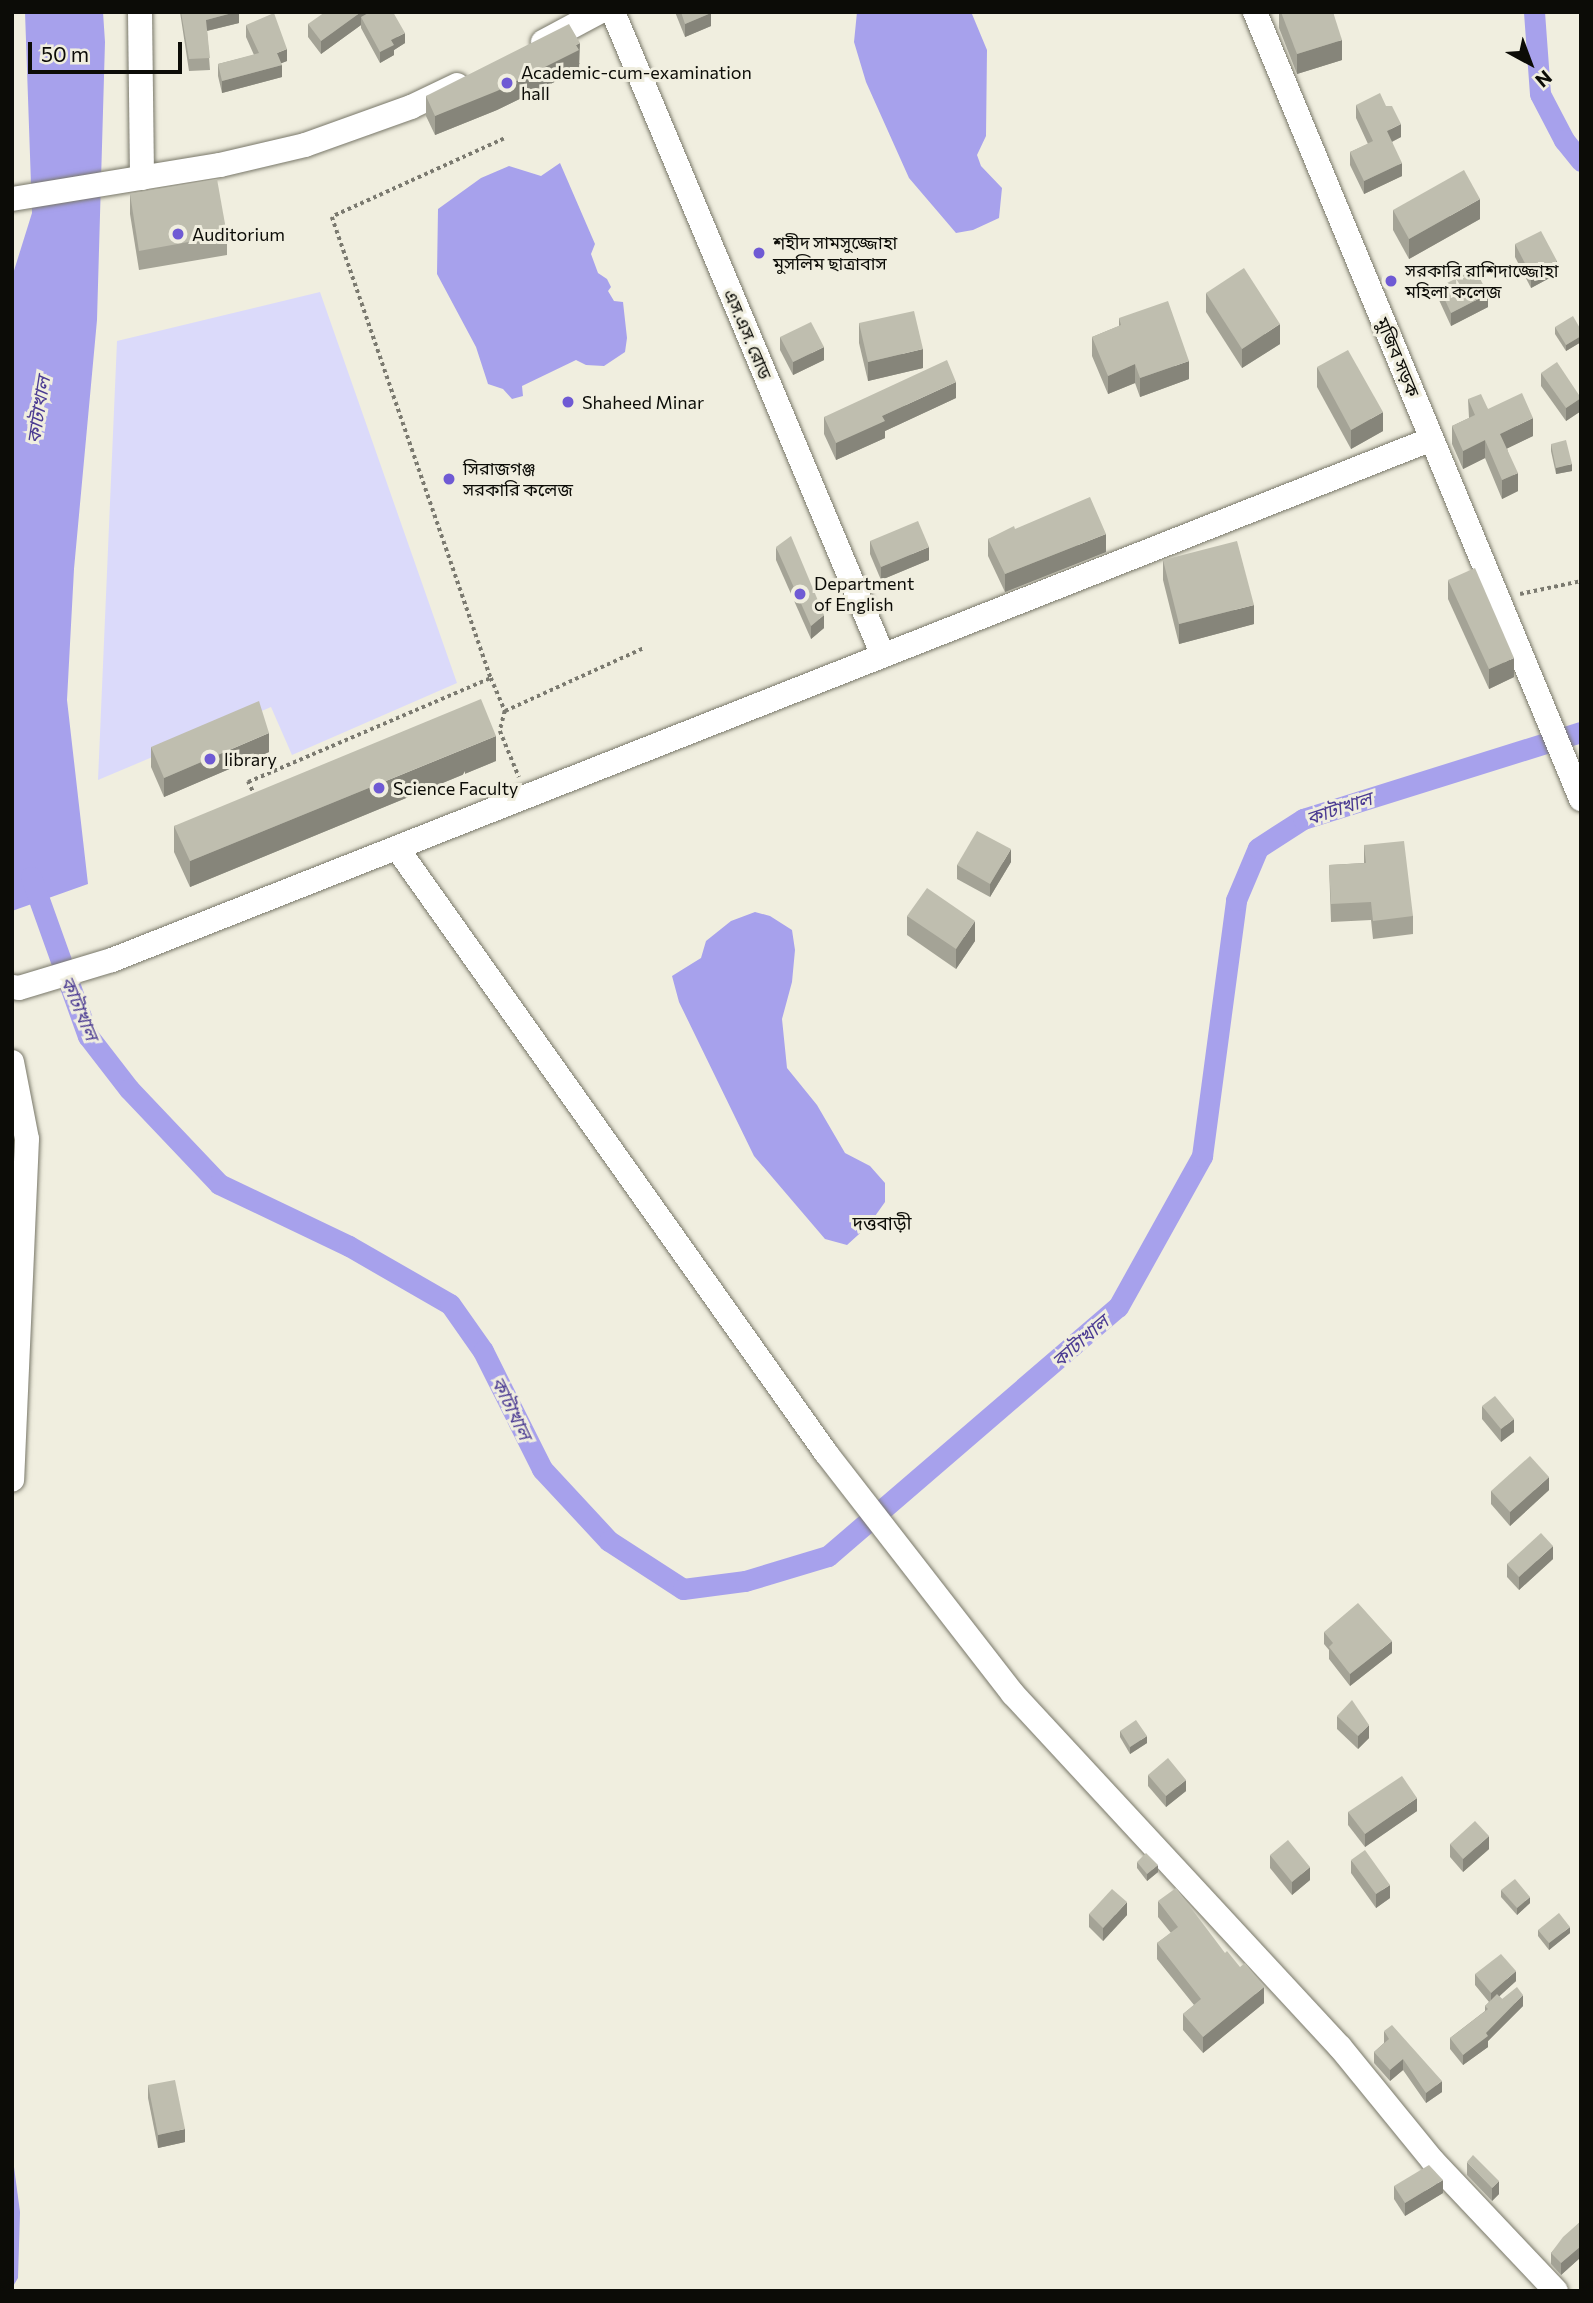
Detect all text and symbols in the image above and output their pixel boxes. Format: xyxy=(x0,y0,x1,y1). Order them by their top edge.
scale bar xyxy=(32,28,186,72)
north arrow xyxy=(1495,28,1565,98)
text: 50 m xyxy=(41,41,89,66)
place label: Academic-cum-examination hall xyxy=(521,62,752,104)
text: N xyxy=(1531,66,1557,93)
marker: Academic-cum-examination hall xyxy=(499,75,515,91)
place label: Auditorium xyxy=(192,223,285,245)
marker: Auditorium xyxy=(170,226,186,242)
place label: শহীদ সামসুজ্জোহা মুসলিম ছাত্রাবাস xyxy=(773,232,897,274)
marker: শহীদ সামসুজ্জোহা মুসলিম ছাত্রাবাস xyxy=(751,245,767,261)
place label: সরকারি রাশিদাজ্জোহা মহিলা কলেজ xyxy=(1405,260,1559,302)
marker: সরকারি রাশিদাজ্জোহা মহিলা কলেজ xyxy=(1383,273,1399,289)
street label: এস.এস. রোড xyxy=(719,286,777,382)
street label: মুজিব সড়ক xyxy=(1372,314,1424,400)
water label: কাটাখাল xyxy=(21,375,55,445)
place label: Shaheed Minar xyxy=(582,391,704,413)
marker: Shaheed Minar xyxy=(560,394,576,410)
place label: সিরাজগঞ্জ সরকারি কলেজ xyxy=(463,458,573,500)
marker: সিরাজগঞ্জ সরকারি কলেজ xyxy=(441,471,457,487)
place label: Department of English xyxy=(814,573,914,616)
marker: Department of English xyxy=(792,586,808,602)
place label: library xyxy=(224,748,277,770)
marker: library xyxy=(202,751,218,767)
place label: Science Faculty xyxy=(393,777,518,799)
marker: Science Faculty xyxy=(371,780,387,796)
water label: কাটাখাল xyxy=(1303,787,1375,829)
water label: কাটাখাল xyxy=(56,973,104,1043)
district label: দত্তবাড়ী xyxy=(853,1212,911,1234)
water label: কাটাখাল xyxy=(1047,1310,1113,1372)
water label: কাটাখাল xyxy=(487,1373,537,1443)

